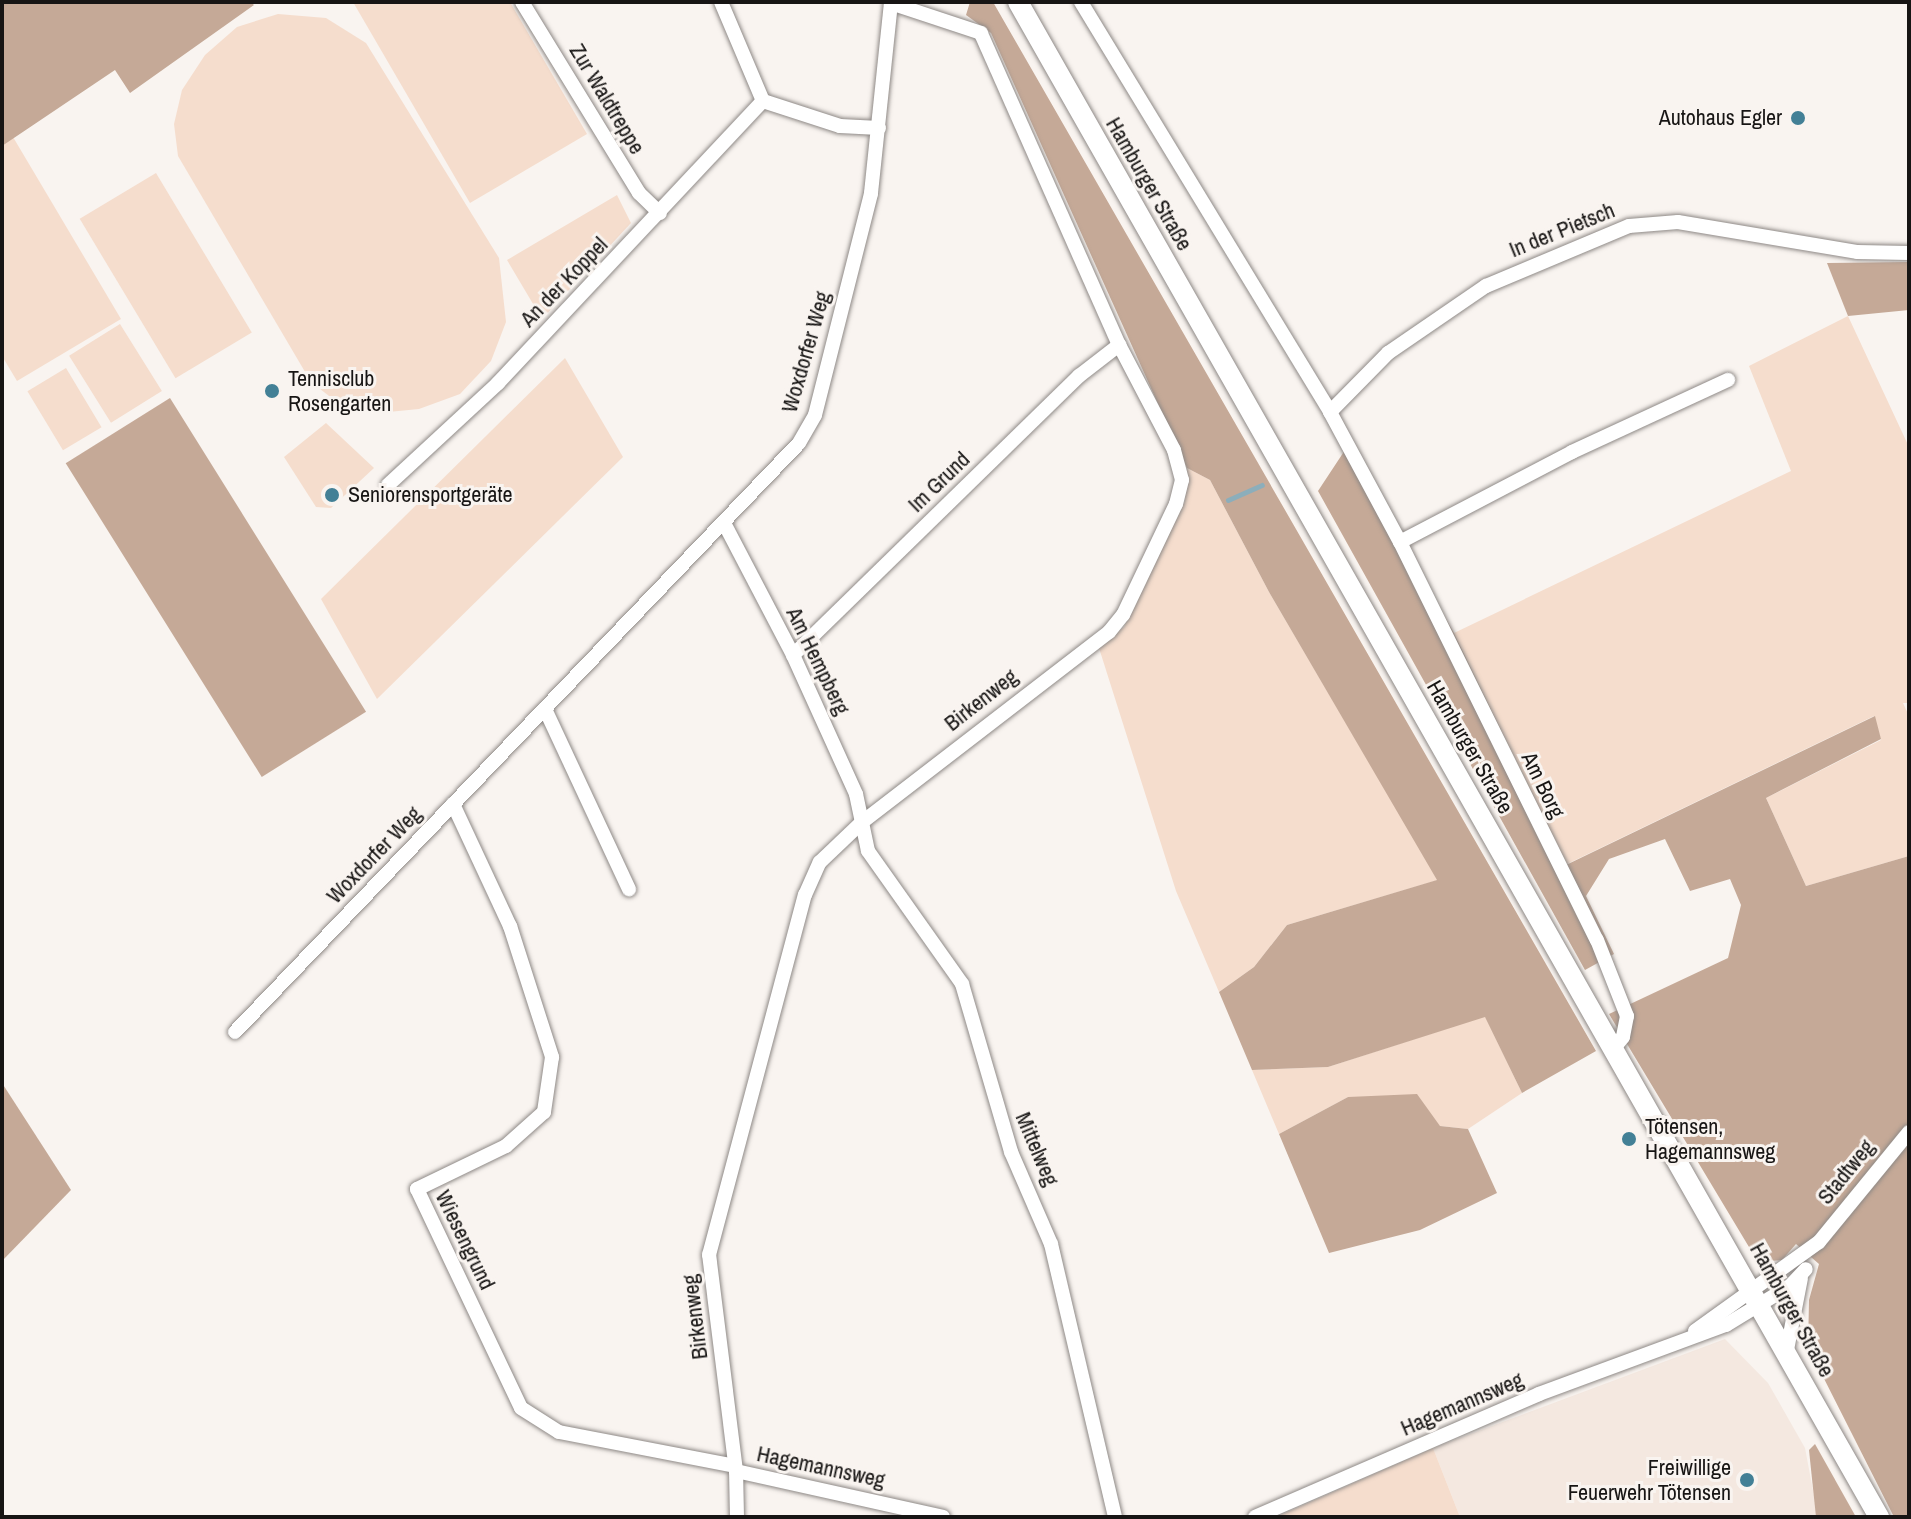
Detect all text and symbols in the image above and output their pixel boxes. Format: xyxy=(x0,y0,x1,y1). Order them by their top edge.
street label: Zur Waldtreppe xyxy=(564,39,650,159)
place label: Autohaus Egler xyxy=(1659,105,1782,131)
marker: Autohaus Egler xyxy=(1789,109,1807,127)
street label: Hamburger Straße xyxy=(1100,113,1198,255)
street label: In der Pietsch xyxy=(1505,197,1619,263)
street label: An der Koppel xyxy=(515,232,613,332)
street label: Woxdorfer Weg xyxy=(776,288,836,416)
place label: Tennisclub Rosengarten xyxy=(288,365,391,416)
marker: Tennisclub Rosengarten xyxy=(263,382,281,400)
street label: Im Grund xyxy=(903,446,975,518)
place label: Seniorensportgeräte xyxy=(348,482,512,508)
marker: Seniorensportgeräte xyxy=(323,486,341,504)
street label: Am Hempberg xyxy=(781,603,855,719)
street label: Birkenweg xyxy=(939,663,1023,737)
street label: Hamburger Straße xyxy=(1421,676,1519,818)
street label: Am Borg xyxy=(1516,748,1570,822)
street label: Woxdorfer Weg xyxy=(321,801,427,909)
street label: Mittelweg xyxy=(1010,1108,1064,1190)
place label: Tötensen, Hagemannsweg xyxy=(1645,1113,1775,1164)
marker: Tötensen, Hagemannsweg xyxy=(1620,1130,1638,1148)
street label: Stadtweg xyxy=(1812,1134,1880,1210)
street label: Wiesengrund xyxy=(430,1186,500,1294)
street label: Hamburger Straße xyxy=(1744,1238,1840,1382)
street label: Birkenweg xyxy=(677,1273,713,1361)
street label: Hagemannsweg xyxy=(1397,1366,1527,1442)
street label: Hagemannsweg xyxy=(755,1441,887,1493)
place label: Freiwillige Feuerwehr Tötensen xyxy=(1567,1454,1731,1506)
marker: Freiwillige Feuerwehr Tötensen xyxy=(1738,1471,1756,1489)

